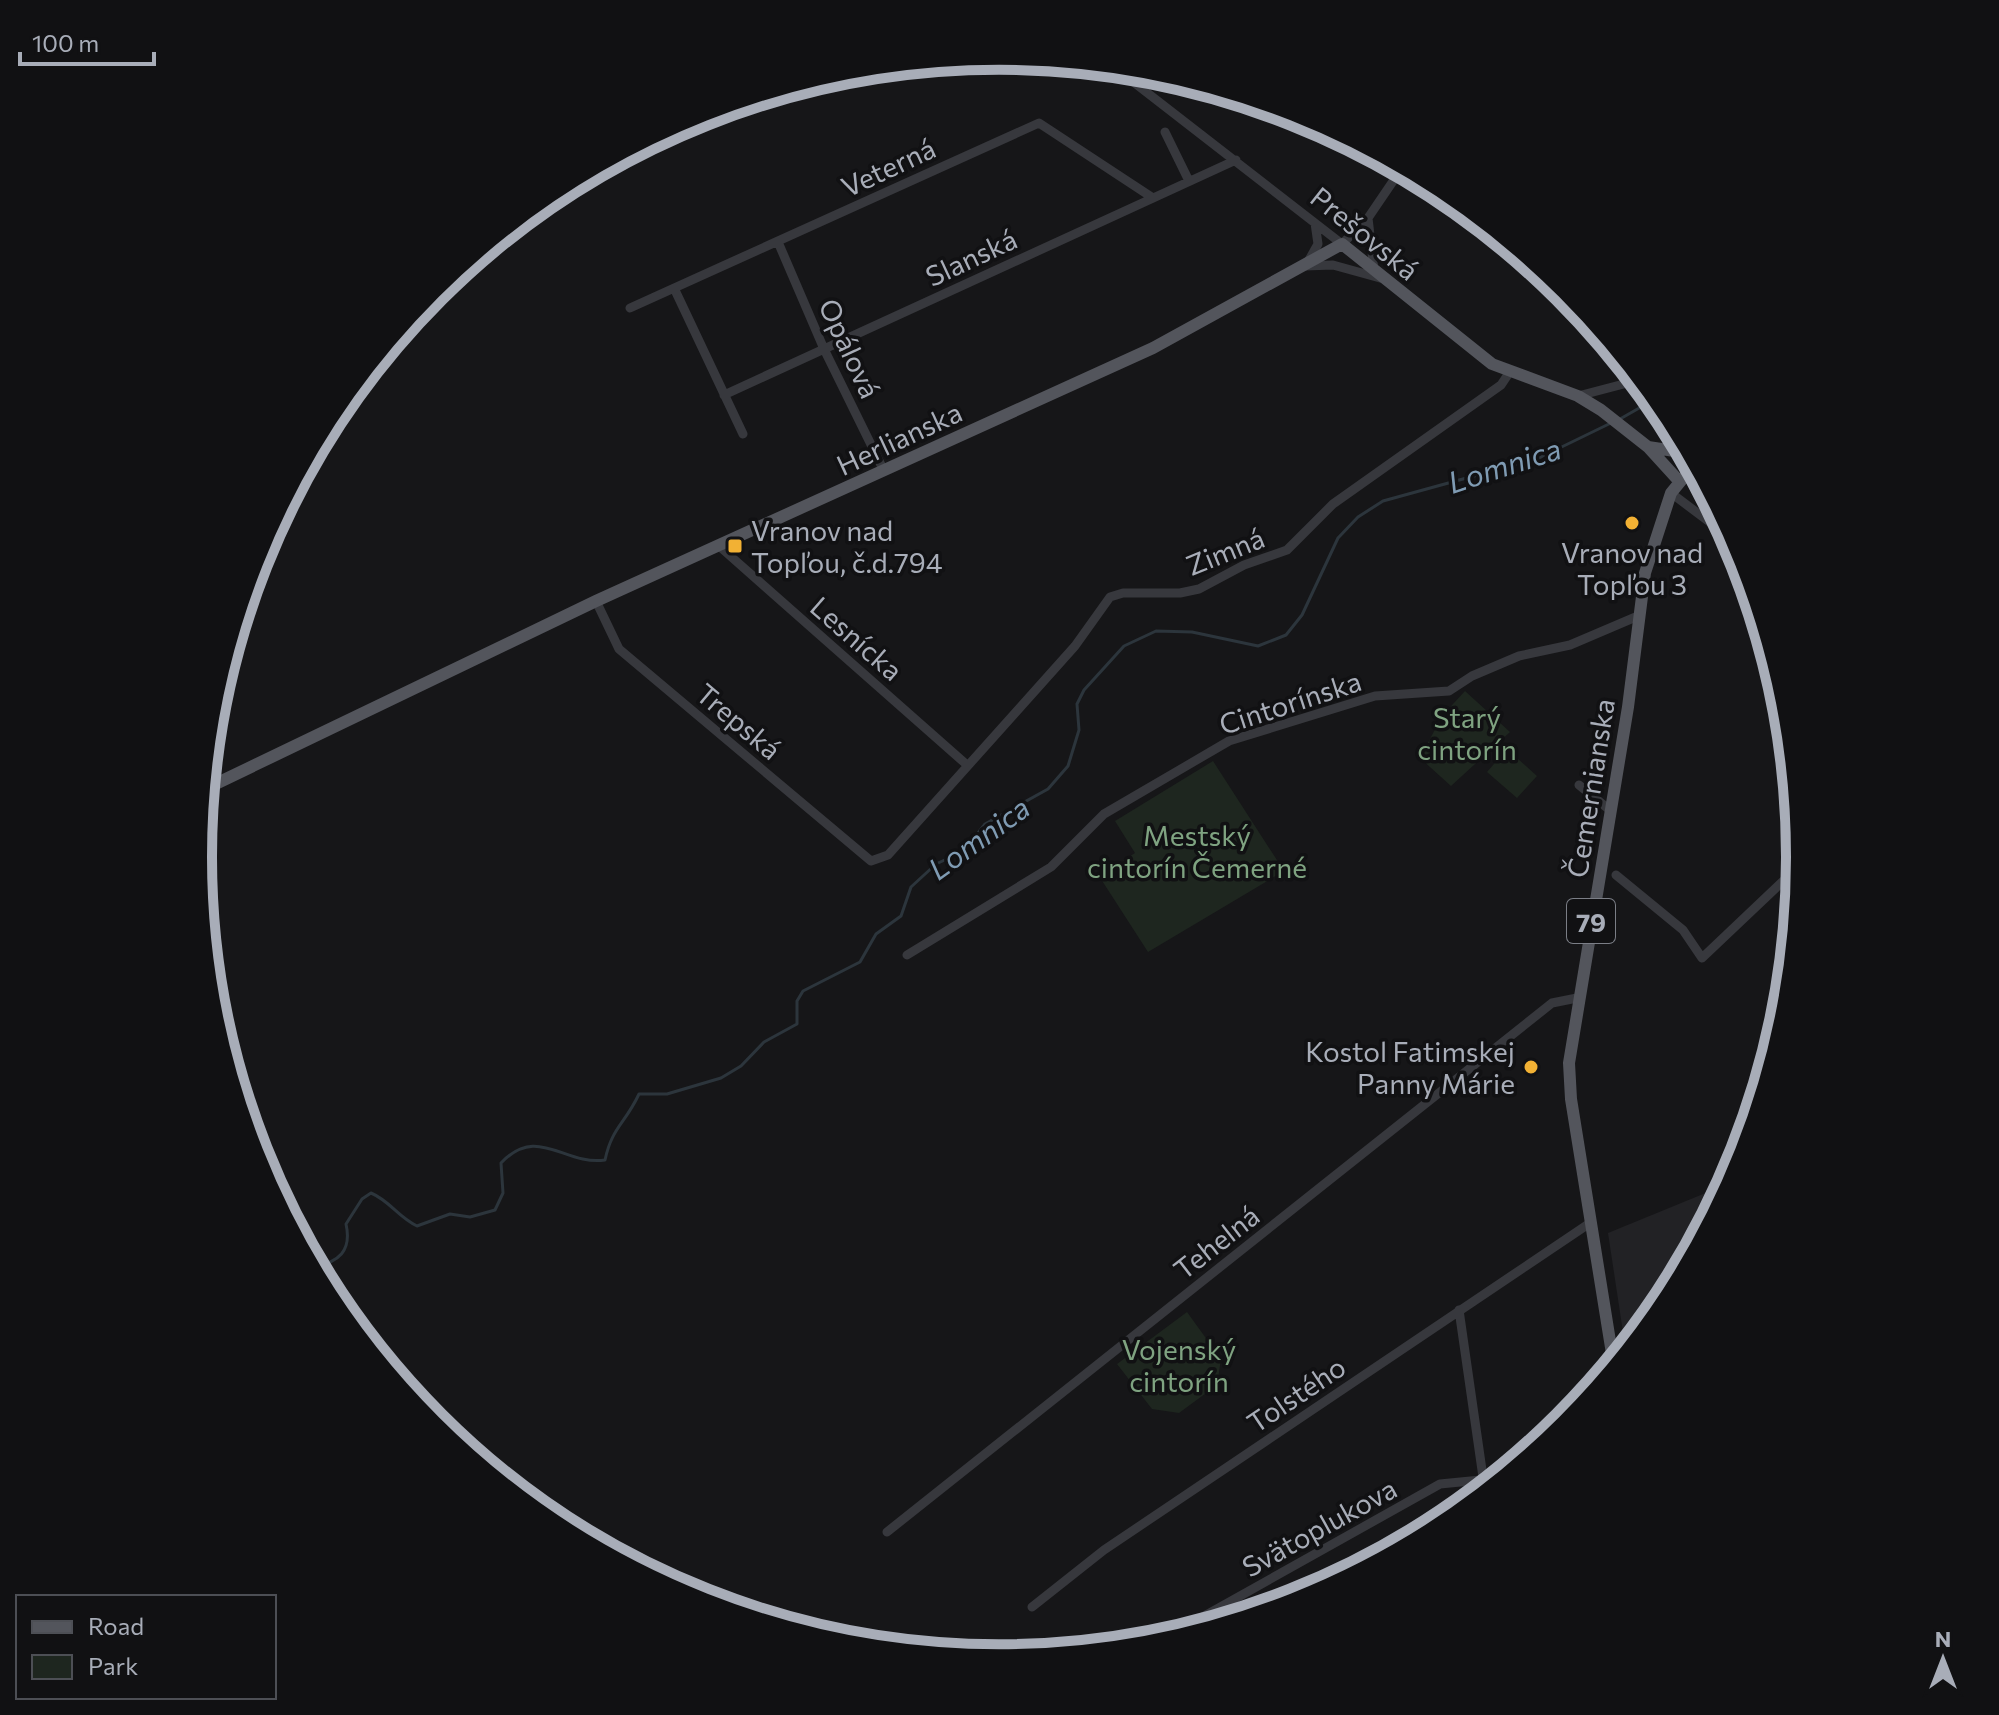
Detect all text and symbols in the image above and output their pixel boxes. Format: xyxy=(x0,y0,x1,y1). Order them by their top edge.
scale bar xyxy=(20,16,154,66)
text: 100 m xyxy=(32,28,99,57)
street label: Veterná xyxy=(836,131,940,203)
street label: Prešovská xyxy=(1304,179,1426,287)
street label: Slanská xyxy=(920,221,1022,293)
street label: Opálová xyxy=(812,293,888,403)
street label: Herlianska xyxy=(831,394,967,482)
water label: Lomnica xyxy=(1443,428,1565,500)
place label: Vranov nad Topľou, č.d.794 xyxy=(751,513,943,579)
marker: Vranov nad Topľou 3 xyxy=(1623,514,1641,532)
street label: Zimná xyxy=(1181,520,1269,582)
place label: Vranov nad Topľou 3 xyxy=(1561,535,1703,601)
marker: Vranov nad Topľou, č.d.794 xyxy=(726,537,744,555)
street label: Lesnícka xyxy=(804,589,910,687)
street label: Cintorínska xyxy=(1215,663,1365,741)
street label: Trepská xyxy=(690,676,788,766)
street label: Čemernianska xyxy=(1559,696,1621,880)
park label: Starý cintorín xyxy=(1417,700,1517,766)
water label: Lomnica xyxy=(920,788,1036,886)
park label: Mestský cintorín Čemerné xyxy=(1087,818,1307,884)
road number: 79 xyxy=(1567,899,1615,943)
place label: Kostol Fatimskej Panny Márie xyxy=(1305,1034,1515,1100)
marker: Kostol Fatimskej Panny Márie xyxy=(1522,1058,1540,1076)
street label: Tehelná xyxy=(1167,1198,1265,1286)
park label: Vojenský cintorín xyxy=(1122,1332,1236,1398)
street label: Tolstého xyxy=(1240,1349,1352,1439)
street label: Svätoplukova xyxy=(1236,1471,1402,1583)
legend xyxy=(16,1595,276,1699)
text: Road xyxy=(88,1611,144,1640)
north arrow xyxy=(1903,1619,1983,1699)
text: N xyxy=(1935,1625,1951,1652)
text: Park xyxy=(88,1651,138,1680)

